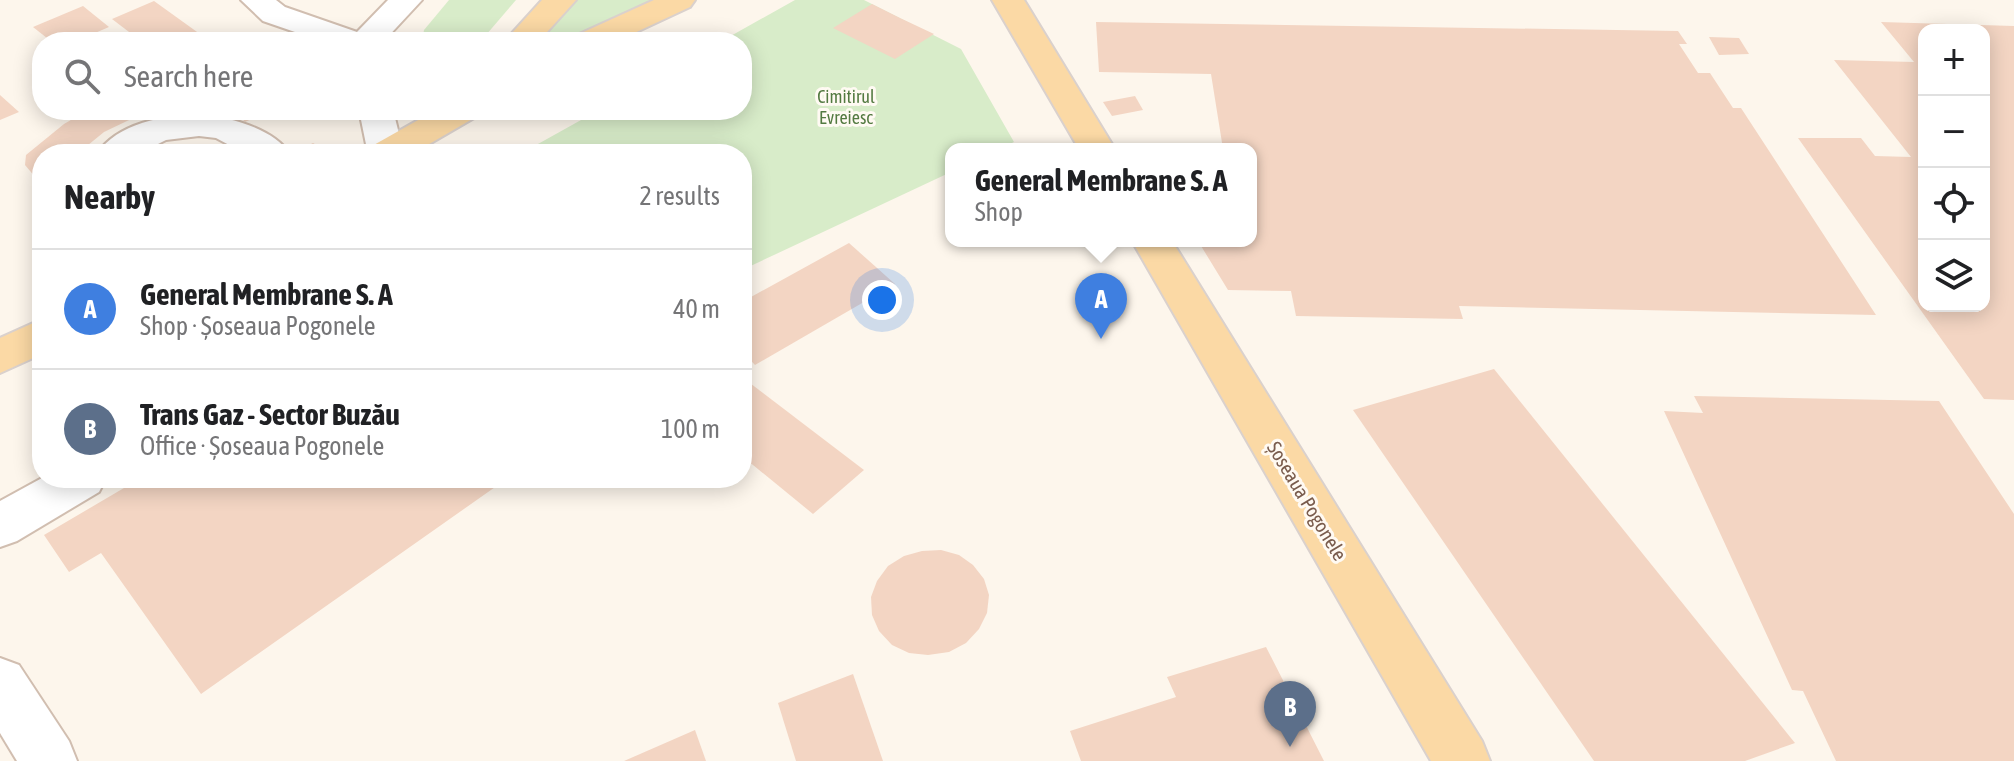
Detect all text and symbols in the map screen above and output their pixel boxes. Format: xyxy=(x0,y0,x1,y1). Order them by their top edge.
map controls xyxy=(1918,24,1990,312)
button: + xyxy=(1918,24,1990,96)
search box xyxy=(32,32,752,120)
icon: search xyxy=(60,54,104,98)
text: Search here xyxy=(124,59,253,93)
park label: Cimitirul Evreiesc xyxy=(817,86,875,128)
button: − xyxy=(1918,96,1990,168)
popup xyxy=(945,143,1257,247)
text: General Membrane S. A xyxy=(975,163,1227,197)
button: locate xyxy=(1918,168,1990,240)
text: Nearby xyxy=(64,177,155,216)
text: 2 results xyxy=(639,181,720,211)
text: Shop xyxy=(975,197,1023,227)
button: layers xyxy=(1918,240,1990,312)
pin: A xyxy=(1075,273,1127,339)
text: General Membrane S. A xyxy=(140,277,393,311)
your location xyxy=(862,280,902,320)
text: A xyxy=(84,294,96,324)
text: 40 m xyxy=(673,294,720,324)
text: Shop · Șoseaua Pogonele xyxy=(140,311,376,341)
text: Trans Gaz - Sector Buzău xyxy=(140,397,400,431)
text: B xyxy=(84,414,96,444)
text: 100 m xyxy=(661,414,720,444)
text: Office · Șoseaua Pogonele xyxy=(140,431,384,461)
street label: Șoseaua Pogonele xyxy=(1263,437,1352,564)
pin: B xyxy=(1264,681,1316,747)

